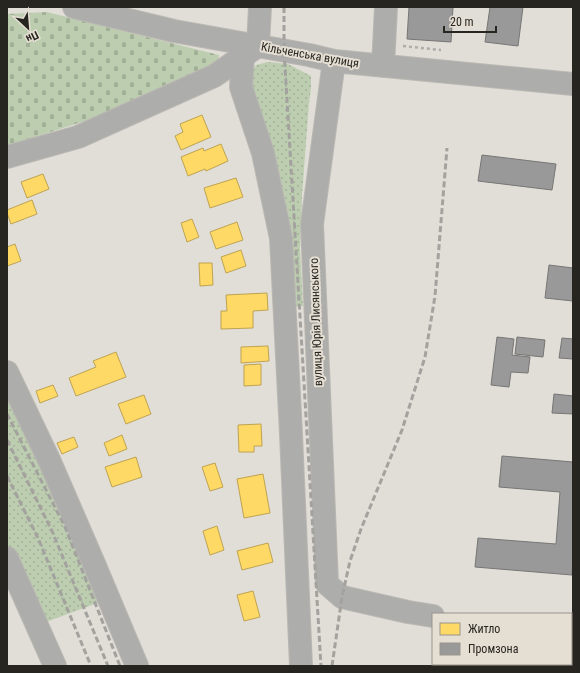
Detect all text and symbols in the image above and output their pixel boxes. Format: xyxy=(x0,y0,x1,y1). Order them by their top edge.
north arrow xyxy=(8,8,48,48)
scale bar xyxy=(444,8,496,34)
text: 20 m xyxy=(450,15,474,29)
text: Пн xyxy=(24,28,41,45)
street label: Кільченська вулиця xyxy=(260,39,360,71)
street label: вулиця Юрія Лисянського xyxy=(307,258,325,386)
legend xyxy=(432,613,572,665)
text: Житло xyxy=(468,622,500,636)
text: Промзона xyxy=(468,642,519,656)

